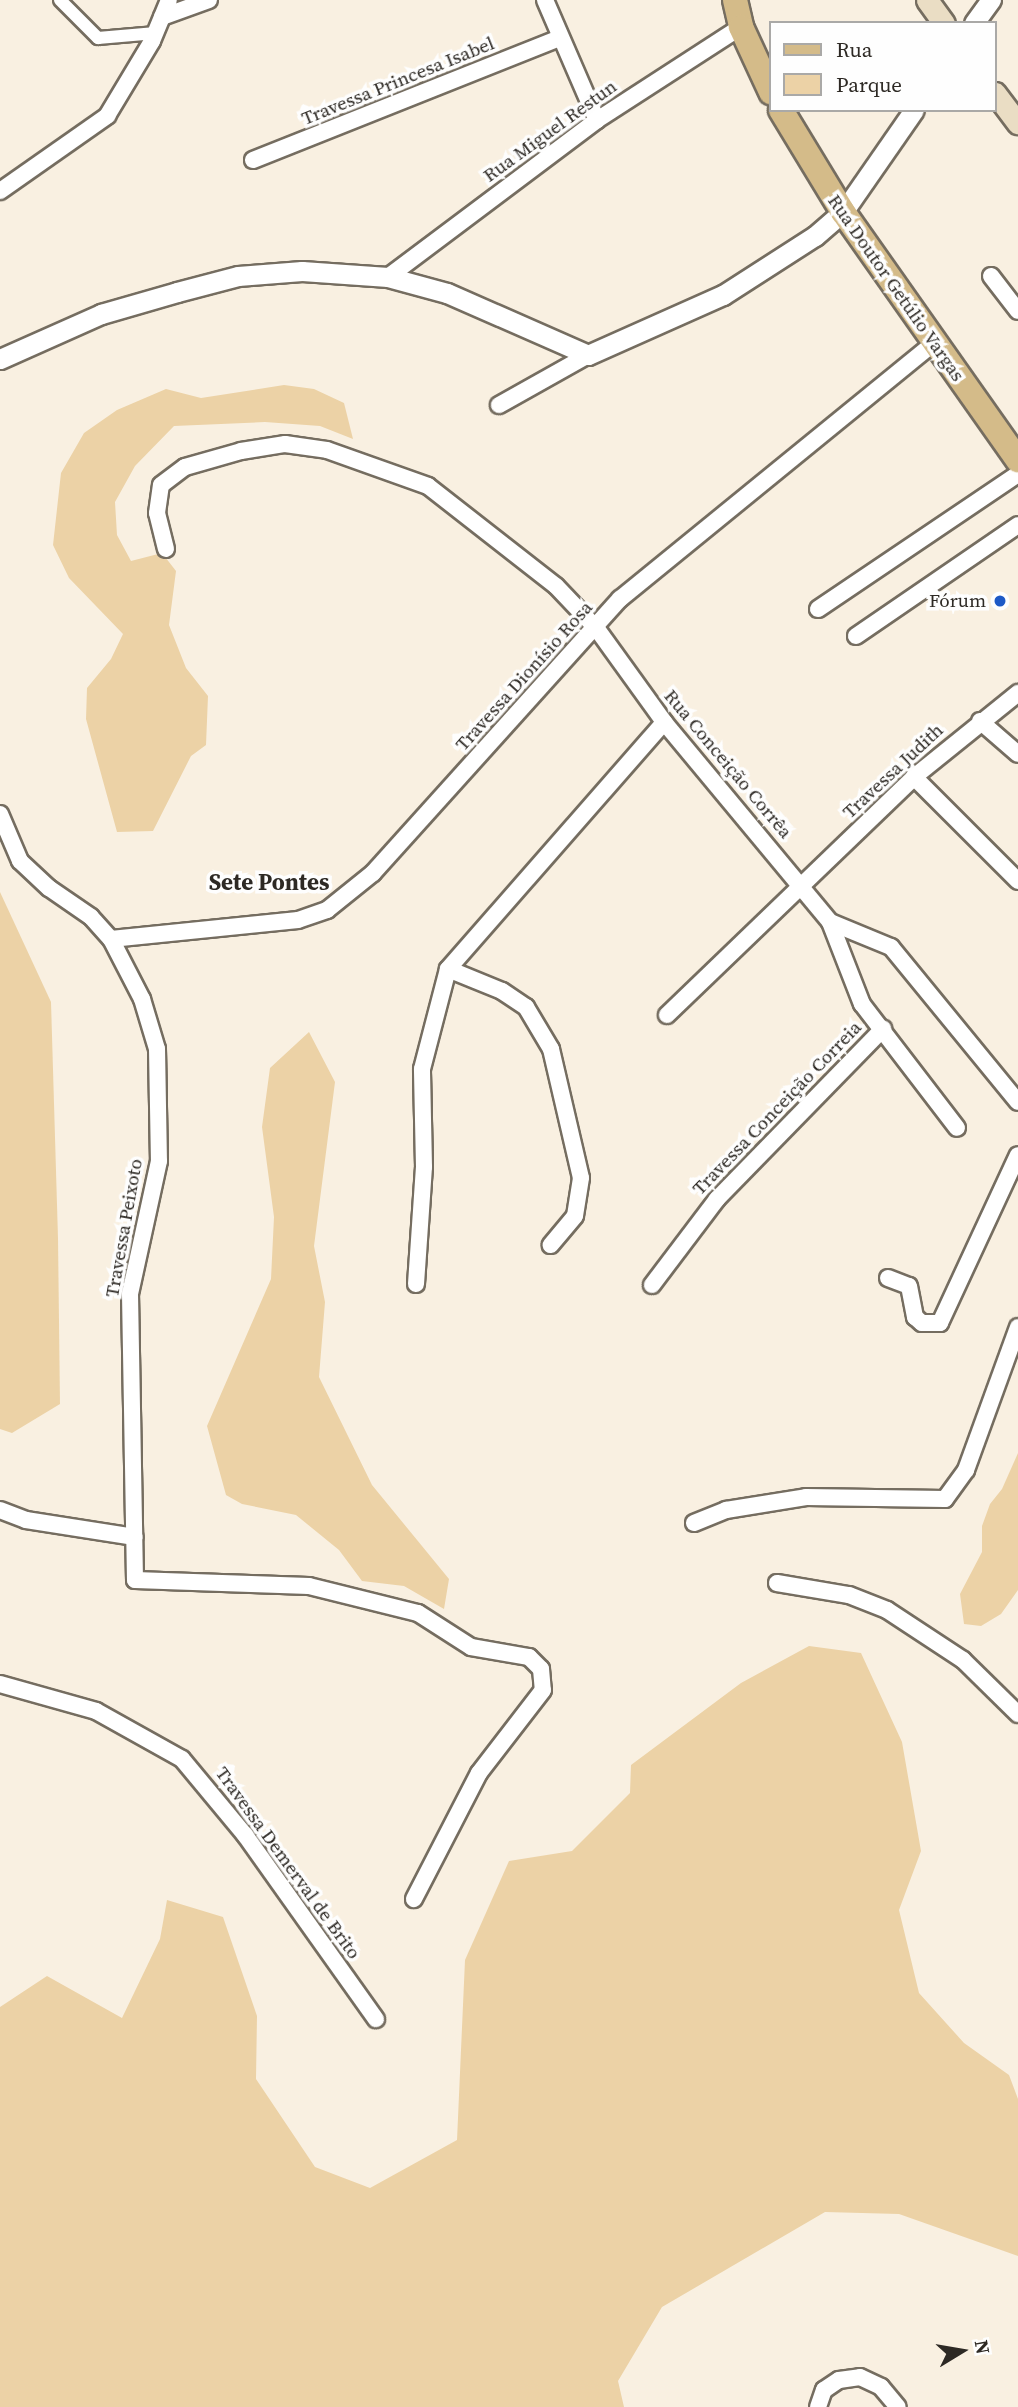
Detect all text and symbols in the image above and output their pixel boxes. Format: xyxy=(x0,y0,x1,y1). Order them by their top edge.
legend xyxy=(769,21,997,112)
street label: Travessa Princesa Isabel xyxy=(298,32,498,130)
text: Rua xyxy=(836,35,872,64)
text: Parque xyxy=(836,70,902,99)
street label: Rua Miguel Restun xyxy=(479,75,621,187)
street label: Rua Doutor Getúlio Vargas xyxy=(823,190,969,386)
place label: Fórum xyxy=(929,590,986,612)
marker: Fórum xyxy=(992,593,1008,609)
street label: Travessa Dionísio Rosa xyxy=(451,596,597,756)
street label: Rua Conceição Corrêa xyxy=(659,685,797,843)
street label: Travessa Judith xyxy=(838,719,948,823)
district label: Sete Pontes xyxy=(209,868,329,896)
street label: Travessa Conceição Correia xyxy=(688,1016,866,1200)
street label: Travessa Peixoto xyxy=(101,1157,147,1299)
street label: Travessa Demerval de Brito xyxy=(211,1762,365,1964)
north arrow xyxy=(927,2316,997,2386)
text: N xyxy=(969,2338,997,2356)

